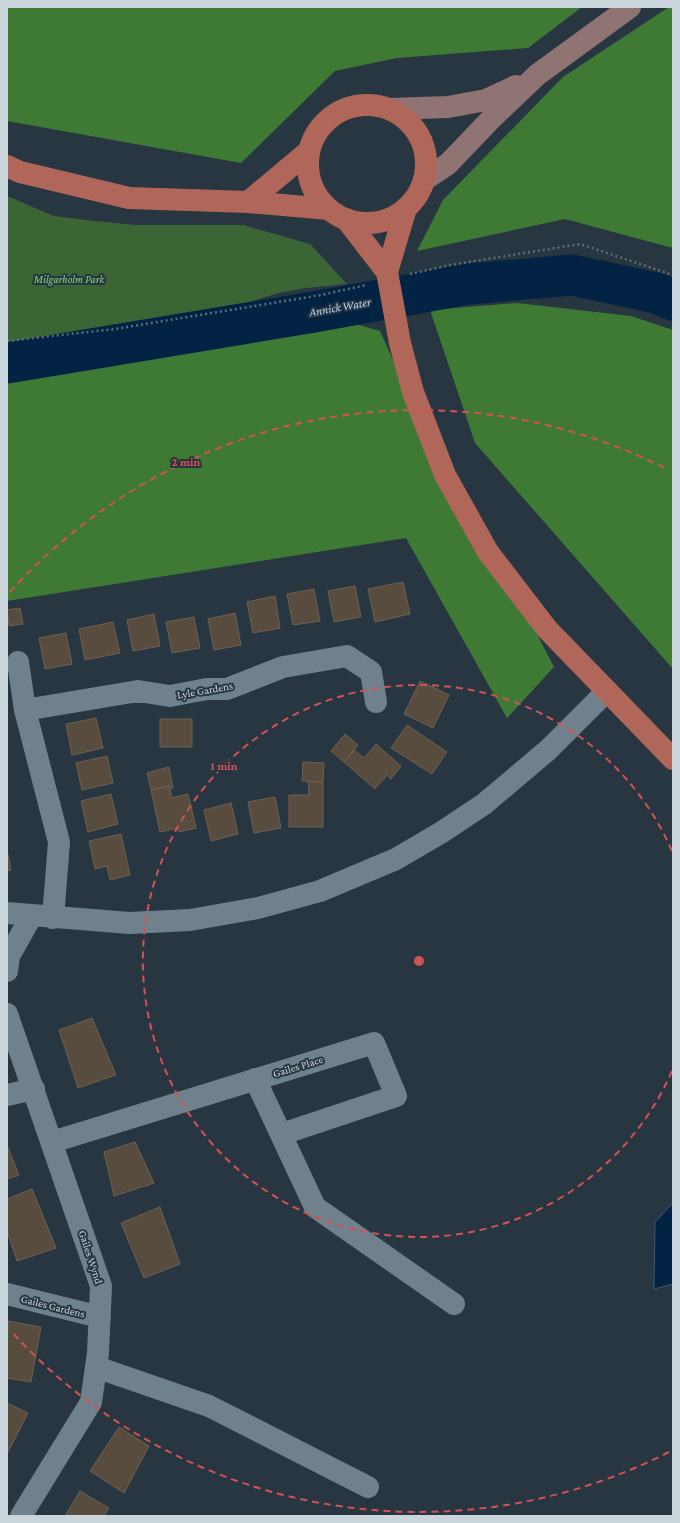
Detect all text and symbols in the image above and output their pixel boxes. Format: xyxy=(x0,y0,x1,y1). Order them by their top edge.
park label: Milgarholm Park xyxy=(33,273,105,286)
water label: Annick Water xyxy=(307,295,373,319)
text: 2 min xyxy=(172,455,201,469)
street label: Lyle Gardens xyxy=(176,679,234,702)
text: 1 min xyxy=(210,759,238,773)
centre of rings xyxy=(412,954,426,968)
street label: Gailes Place xyxy=(271,1053,325,1079)
street label: Gailes Wynd xyxy=(76,1229,105,1286)
street label: Gailes Gardens xyxy=(20,1292,86,1320)

